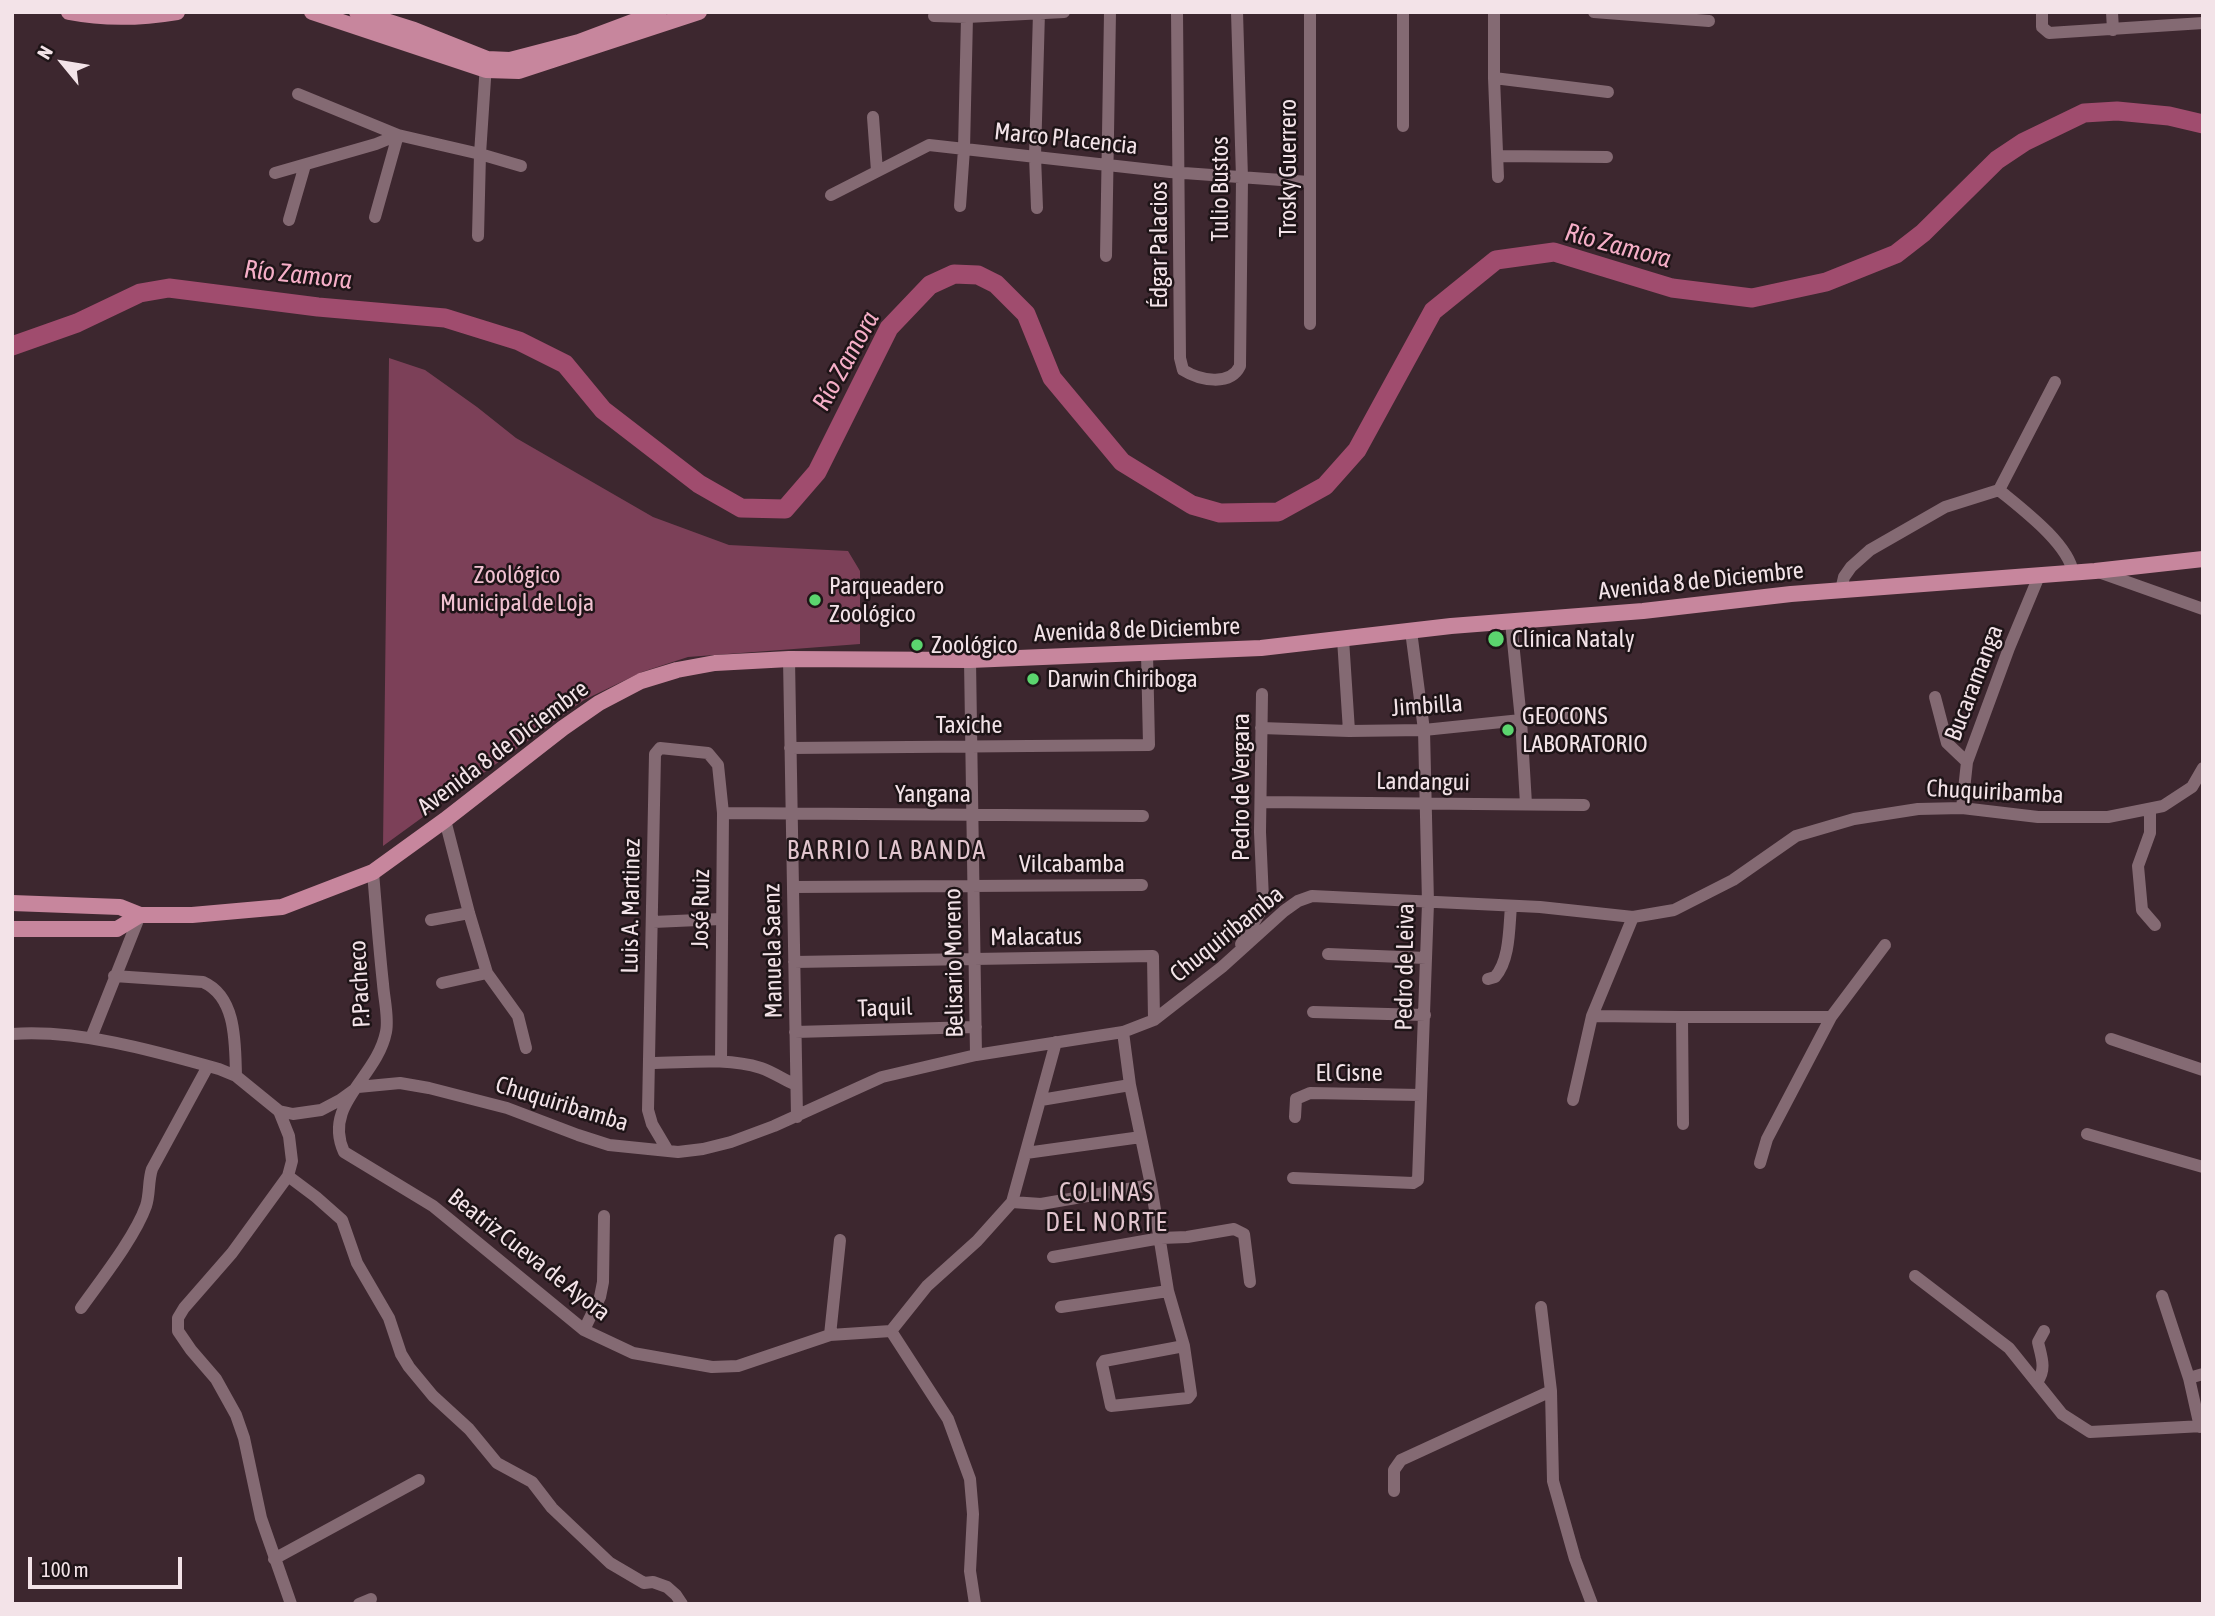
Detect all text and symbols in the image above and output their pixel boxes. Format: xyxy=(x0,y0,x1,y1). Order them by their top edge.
north arrow xyxy=(28,28,98,98)
text: N xyxy=(32,42,57,63)
street label: Trosky Guerrero xyxy=(1274,99,1302,237)
street label: Marco Placencia xyxy=(993,117,1139,161)
street label: Tulio Bustos xyxy=(1206,136,1234,242)
street label: Édgar Palacios xyxy=(1145,181,1173,309)
water label: Río Zamora xyxy=(1562,217,1674,275)
water label: Río Zamora xyxy=(242,254,354,296)
water label: Río Zamora xyxy=(806,306,886,416)
street label: Avenida 8 de Diciembre xyxy=(1597,556,1805,606)
park label: Zoológico Municipal de Loja xyxy=(440,561,594,617)
place label: Parqueadero Zoológico xyxy=(829,572,944,628)
marker: Parqueadero Zoológico xyxy=(807,592,823,608)
street label: Avenida 8 de Diciembre xyxy=(1033,612,1241,648)
street label: Bucaramanga xyxy=(1939,621,2009,745)
place label: Clínica Nataly xyxy=(1512,625,1635,653)
marker: Clínica Nataly xyxy=(1486,629,1506,649)
place label: Zoológico xyxy=(931,631,1018,659)
marker: Zoológico xyxy=(909,637,925,653)
place label: Darwin Chiriboga xyxy=(1047,665,1198,693)
marker: Darwin Chiriboga xyxy=(1025,671,1041,687)
street label: Avenida 8 de Diciembre xyxy=(412,674,594,822)
street label: Jimbilla xyxy=(1390,689,1464,723)
place label: GEOCONS LABORATORIO xyxy=(1522,702,1647,758)
street label: Taxiche xyxy=(936,711,1002,739)
street label: Pedro de Vergara xyxy=(1227,713,1255,861)
marker: GEOCONS LABORATORIO xyxy=(1500,722,1516,738)
street label: Landangui xyxy=(1376,767,1470,797)
street label: Chuquiribamba xyxy=(1926,774,2064,810)
street label: Yangana xyxy=(895,780,971,808)
district label: BARRIO LA BANDA xyxy=(789,835,985,867)
street label: Luis A. Martinez xyxy=(615,838,647,974)
street label: Vilcabamba xyxy=(1019,850,1125,878)
street label: José Ruiz xyxy=(686,869,716,949)
street label: Chuquiribamba xyxy=(1165,880,1289,988)
street label: Manuela Saenz xyxy=(757,883,789,1019)
street label: Belisario Moreno xyxy=(938,888,970,1038)
street label: Pedro de Leiva xyxy=(1389,903,1421,1031)
street label: Malacatus xyxy=(990,922,1082,952)
street label: P.Pacheco xyxy=(343,940,377,1028)
street label: Taquil xyxy=(857,993,913,1023)
street label: El Cisne xyxy=(1315,1059,1383,1087)
street label: Chuquiribamba xyxy=(492,1070,632,1138)
district label: COLINAS DEL NORTE xyxy=(1046,1177,1168,1238)
street label: Beatriz Cueva de Ayora xyxy=(442,1183,616,1327)
scale bar xyxy=(32,1542,186,1586)
text: 100 m xyxy=(41,1557,89,1581)

